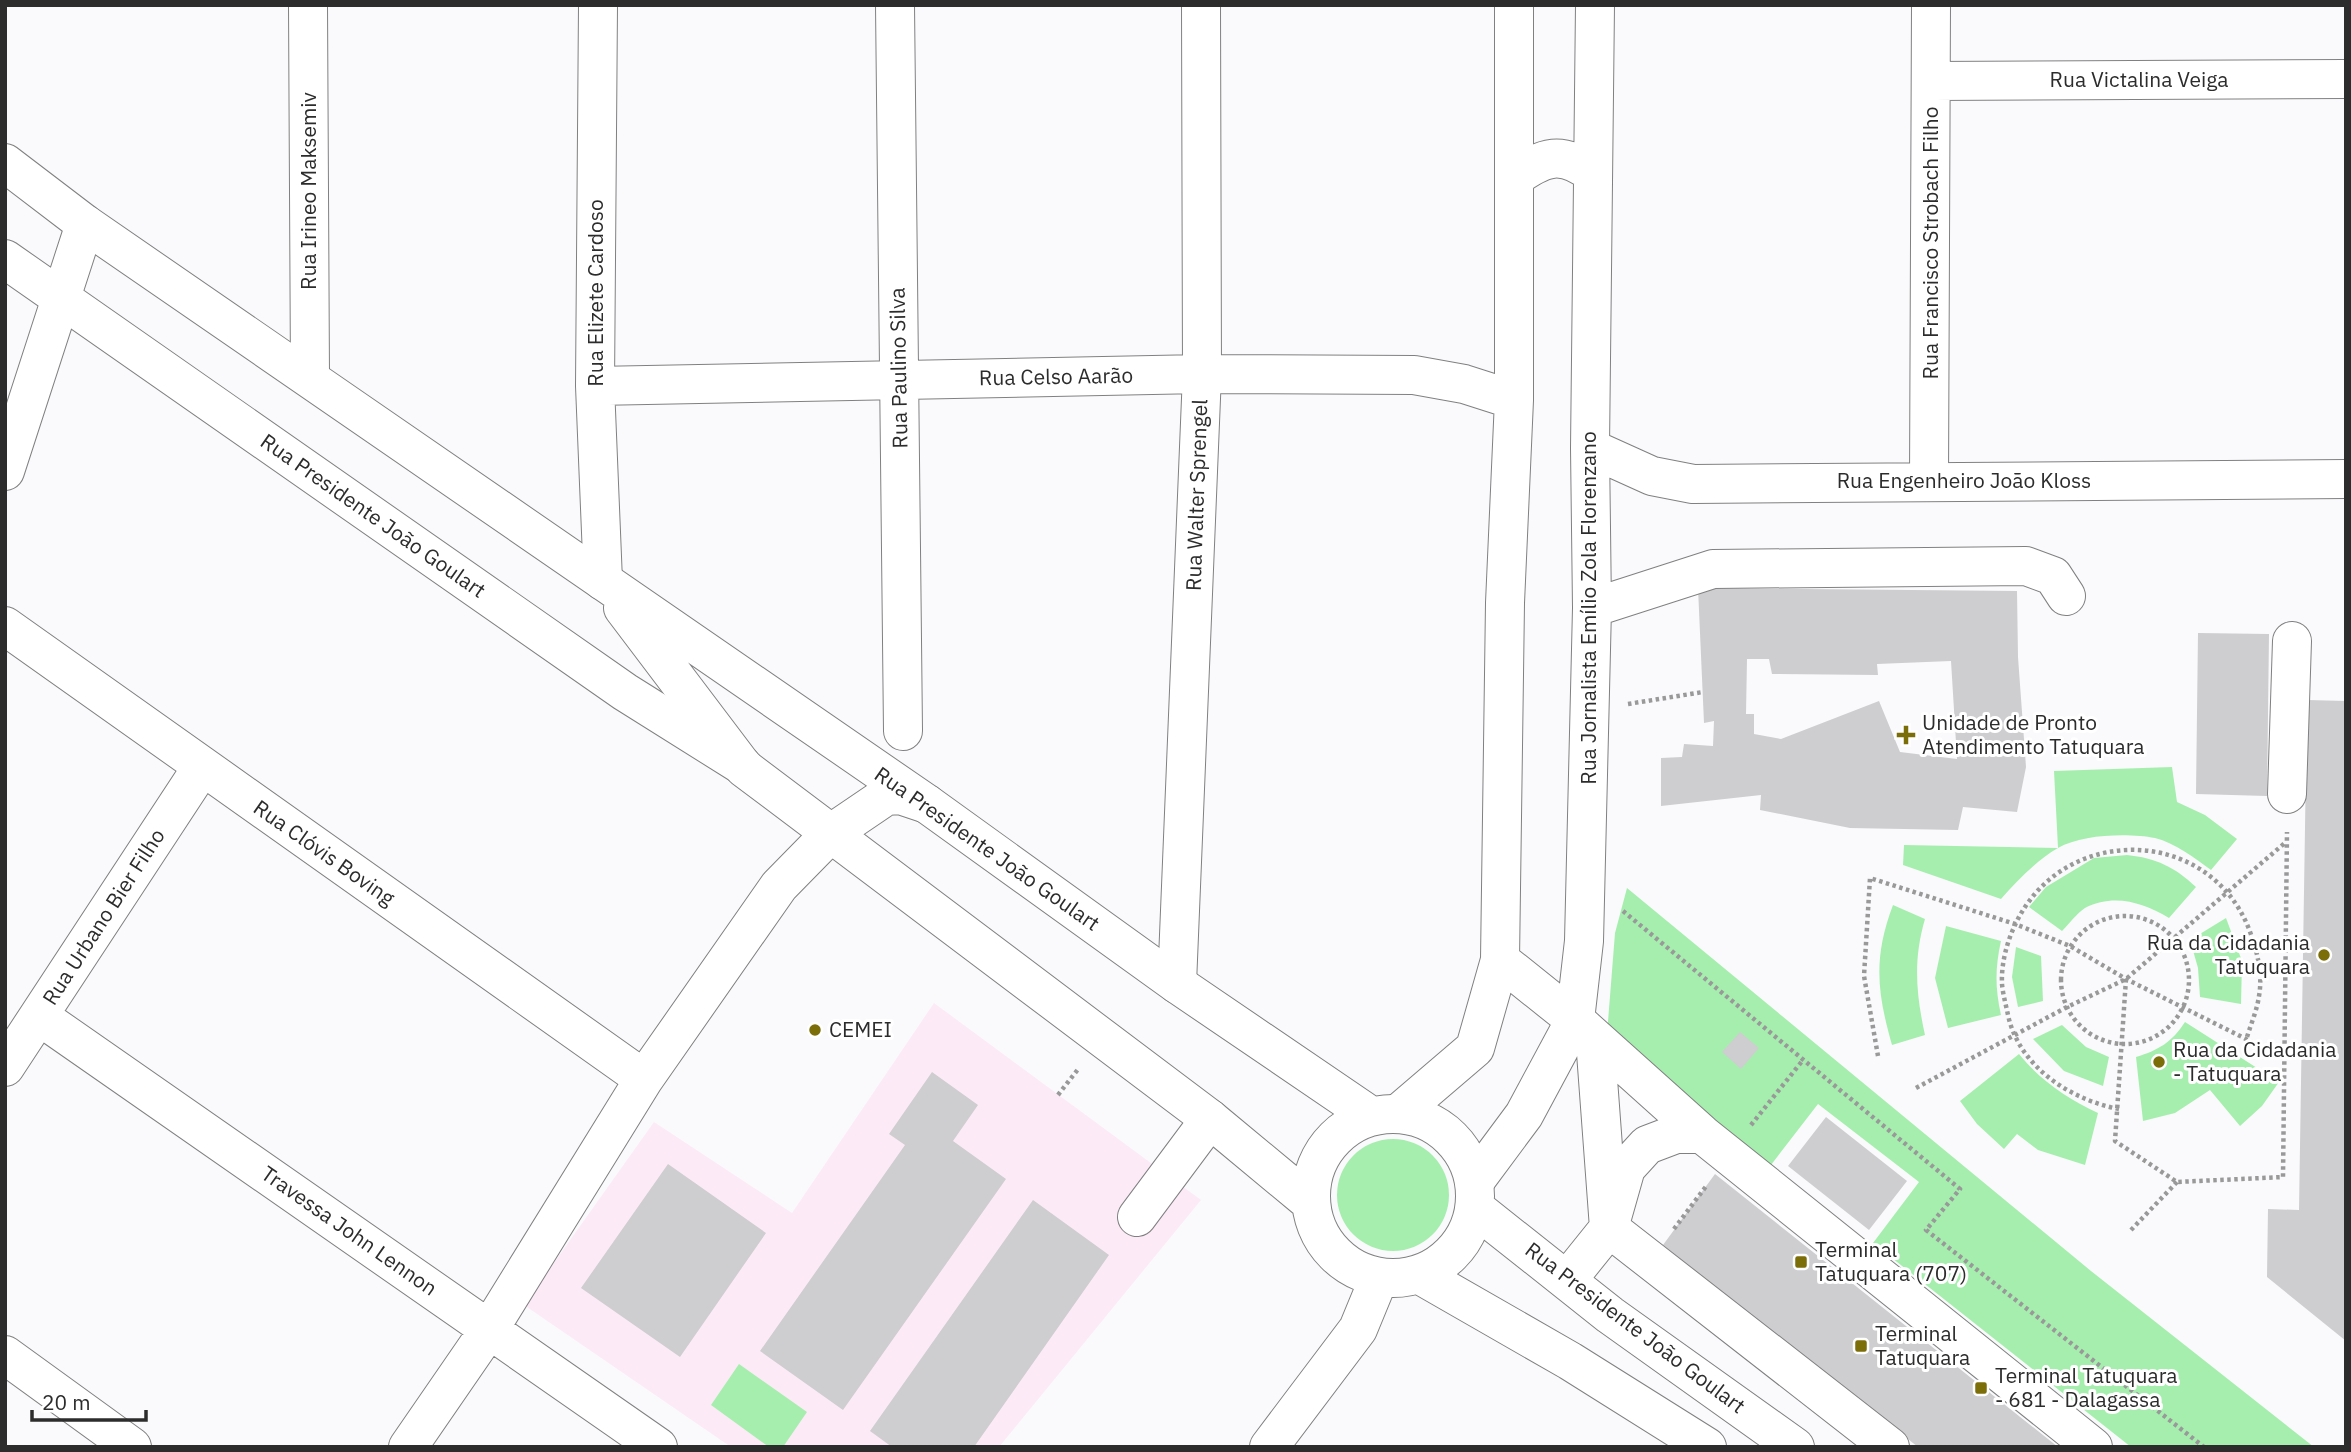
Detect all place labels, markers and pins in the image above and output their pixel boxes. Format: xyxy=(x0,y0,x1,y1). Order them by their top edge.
place label: Unidade de Pronto Atendimento Tatuquara xyxy=(1922,708,2145,760)
marker: Unidade de Pronto Atendimento Tatuquara xyxy=(1896,725,1916,745)
place label: Rua da Cidadania Tatuquara xyxy=(2147,928,2310,980)
marker: Rua da Cidadania Tatuquara xyxy=(2316,947,2332,963)
place label: CEMEI xyxy=(829,1015,892,1043)
marker: CEMEI xyxy=(807,1022,823,1038)
place label: Rua da Cidadania - Tatuquara xyxy=(2173,1035,2336,1087)
marker: Rua da Cidadania - Tatuquara xyxy=(2151,1054,2167,1070)
place label: Terminal Tatuquara (707) xyxy=(1815,1235,1967,1287)
marker: Terminal Tatuquara (707) xyxy=(1793,1254,1809,1270)
place label: Terminal Tatuquara xyxy=(1875,1319,1970,1371)
marker: Terminal Tatuquara xyxy=(1853,1338,1869,1354)
place label: Terminal Tatuquara - 681 - Dalagassa xyxy=(1995,1361,2178,1413)
marker: Terminal Tatuquara - 681 - Dalagassa xyxy=(1973,1380,1989,1396)

